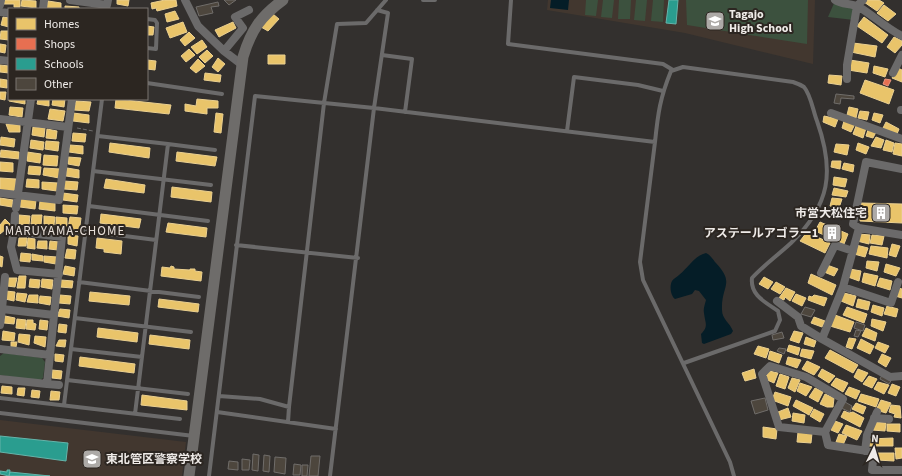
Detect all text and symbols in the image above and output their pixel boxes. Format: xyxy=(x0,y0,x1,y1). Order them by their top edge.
place label: Tagajo High School xyxy=(729,6,793,37)
legend xyxy=(8,8,148,100)
school or university icon: Tagajo High School xyxy=(704,10,726,32)
text: Homes xyxy=(44,16,79,33)
text: Shops xyxy=(44,36,75,53)
text: Schools xyxy=(44,56,84,73)
text: Other xyxy=(44,76,74,93)
building icon: 市営大松住宅 xyxy=(870,202,892,224)
place label: 市営大松住宅 xyxy=(795,205,867,222)
district label: MARUYAMA-CHOME xyxy=(5,222,125,240)
building icon: アステールアゴラー1 xyxy=(821,222,843,244)
place label: アステールアゴラー1 xyxy=(704,225,818,242)
north arrow xyxy=(854,428,894,468)
text: N xyxy=(871,431,879,446)
school or university icon: 東北管区警察学校 xyxy=(81,448,103,470)
place label: 東北管区警察学校 xyxy=(106,451,202,468)

